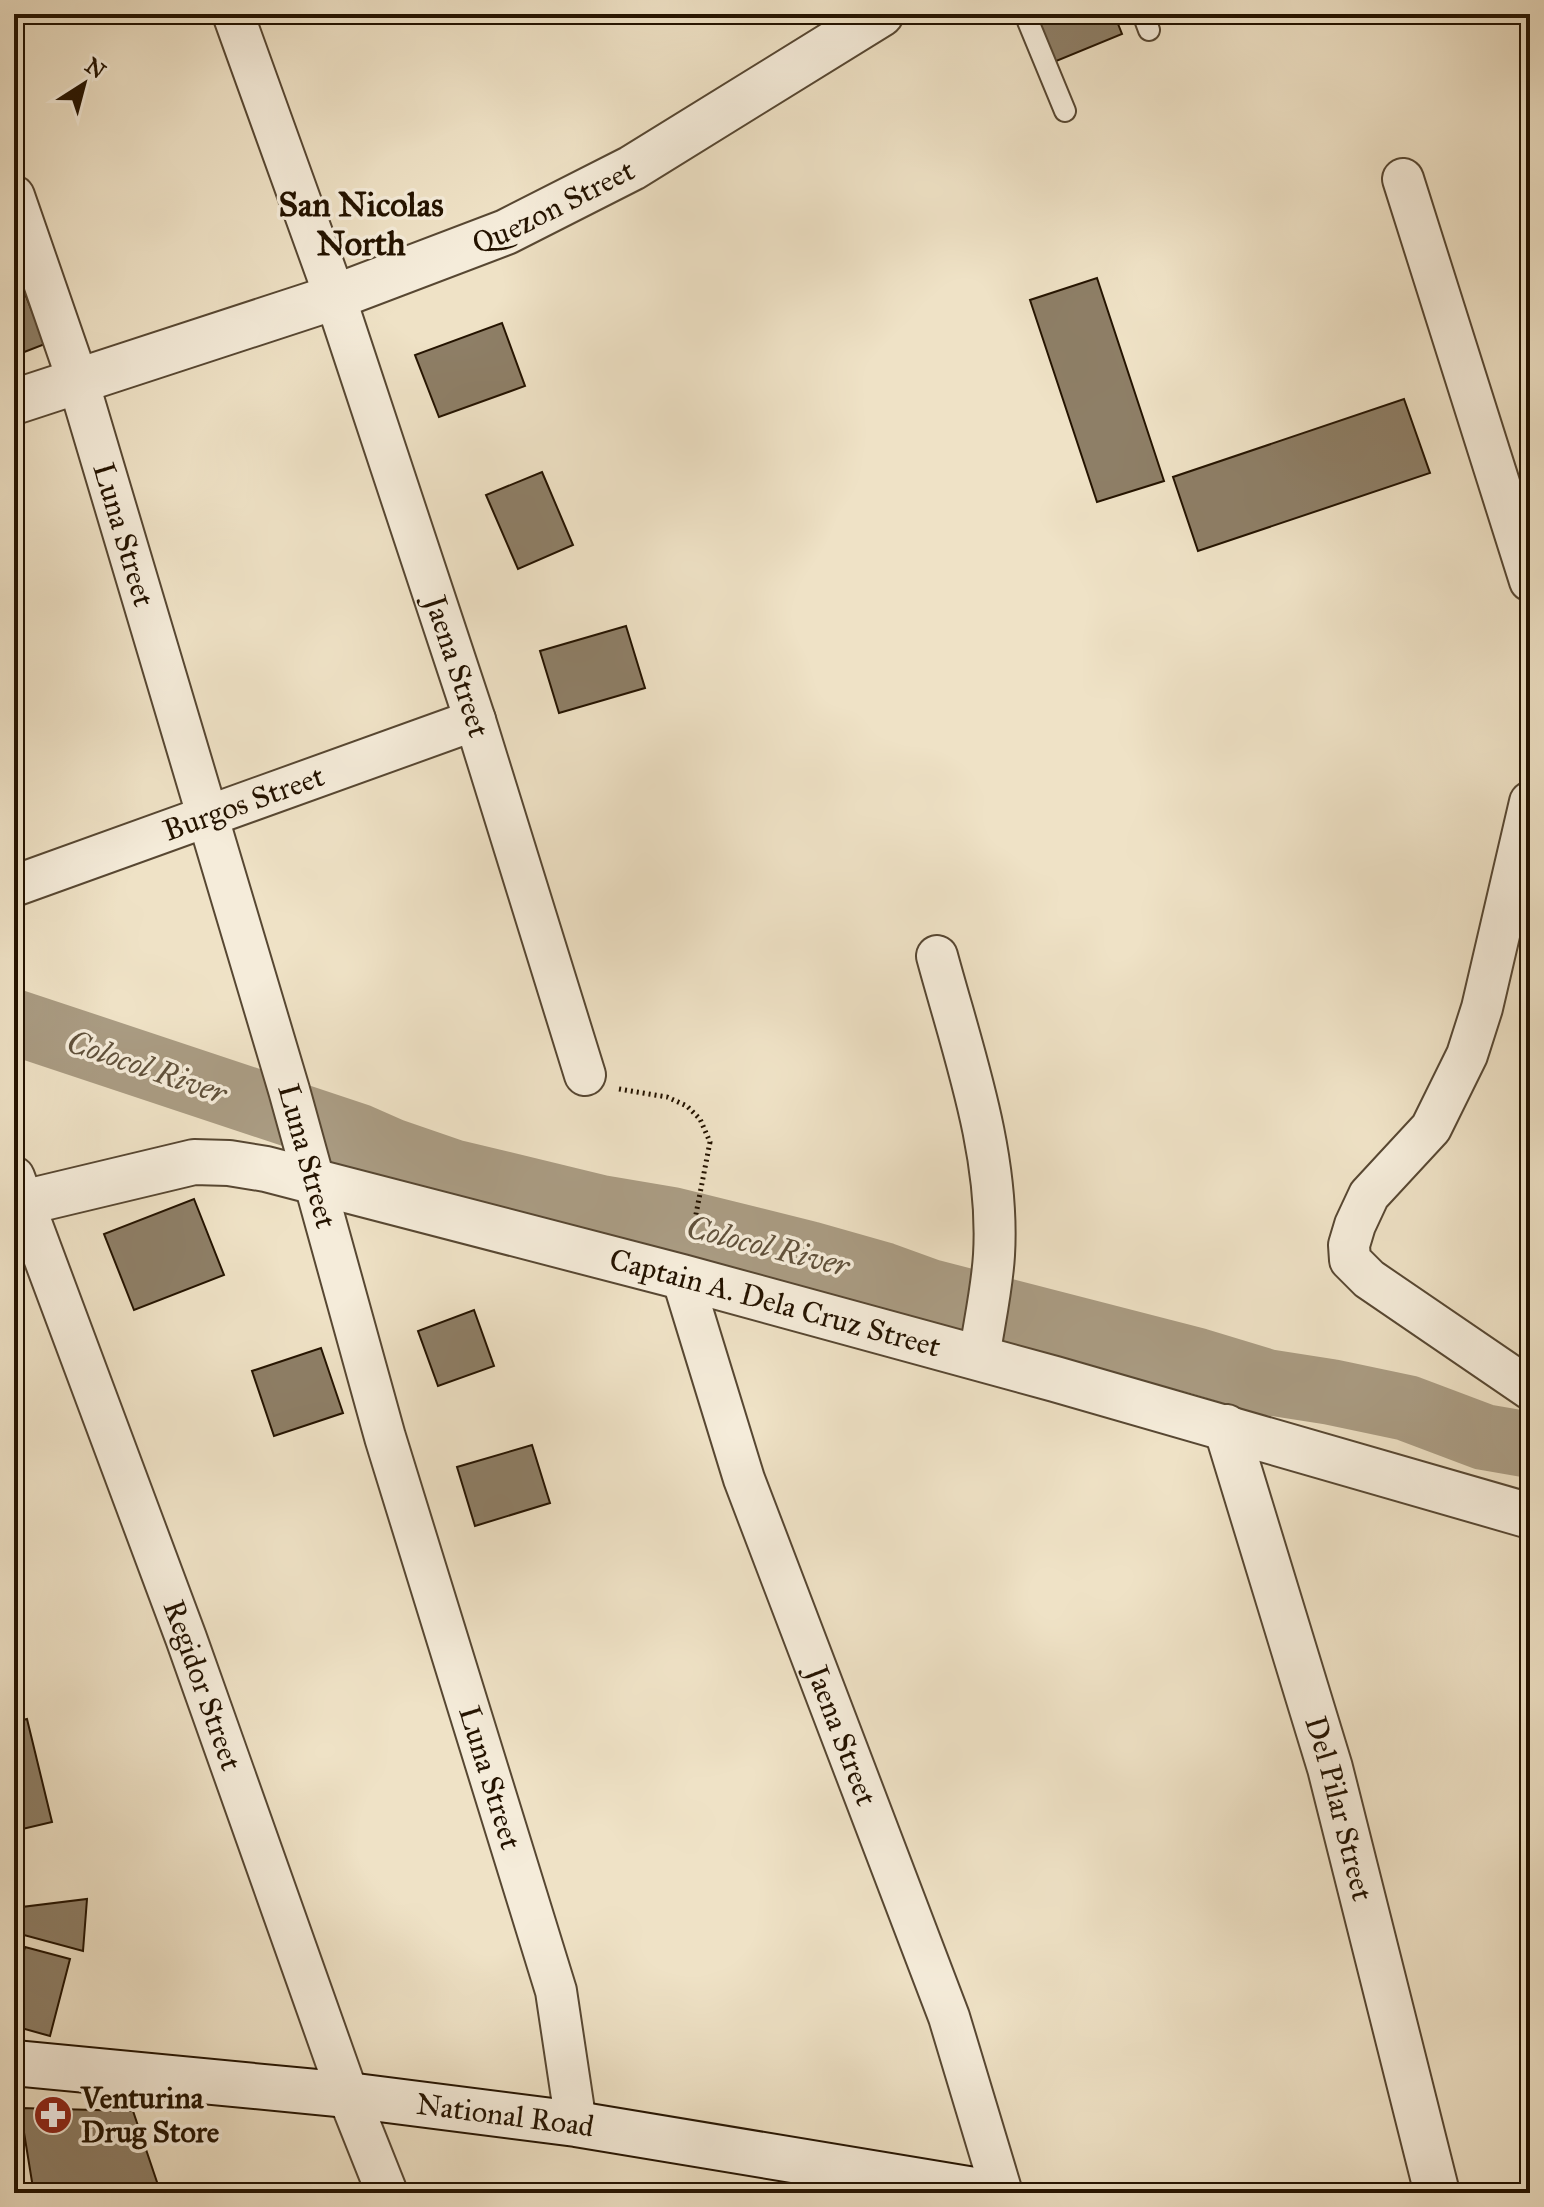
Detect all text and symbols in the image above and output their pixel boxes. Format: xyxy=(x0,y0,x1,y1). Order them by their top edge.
north arrow xyxy=(44,44,124,124)
text: N xyxy=(80,52,111,85)
street label: Quezon Street xyxy=(467,152,641,261)
district label: San Nicolas North xyxy=(278,184,444,264)
street label: Luna Street xyxy=(85,458,162,611)
street label: Jaena Street xyxy=(416,588,497,742)
street label: Burgos Street xyxy=(158,758,329,849)
water label: Colocol River xyxy=(62,1022,233,1113)
street label: Luna Street xyxy=(270,1080,344,1233)
water label: Colocol River xyxy=(683,1207,855,1286)
street label: Captain A. Dela Cruz Street xyxy=(606,1241,945,1365)
street label: Regidor Street xyxy=(155,1595,250,1775)
street label: Jaena Street xyxy=(798,1658,885,1811)
street label: Luna Street xyxy=(451,1702,529,1854)
street label: Del Pilar Street xyxy=(1297,1712,1381,1905)
place label: Venturina Drug Store xyxy=(80,2080,220,2150)
street label: National Road xyxy=(414,2086,597,2145)
pharmacy icon: Venturina Drug Store xyxy=(32,2094,74,2136)

